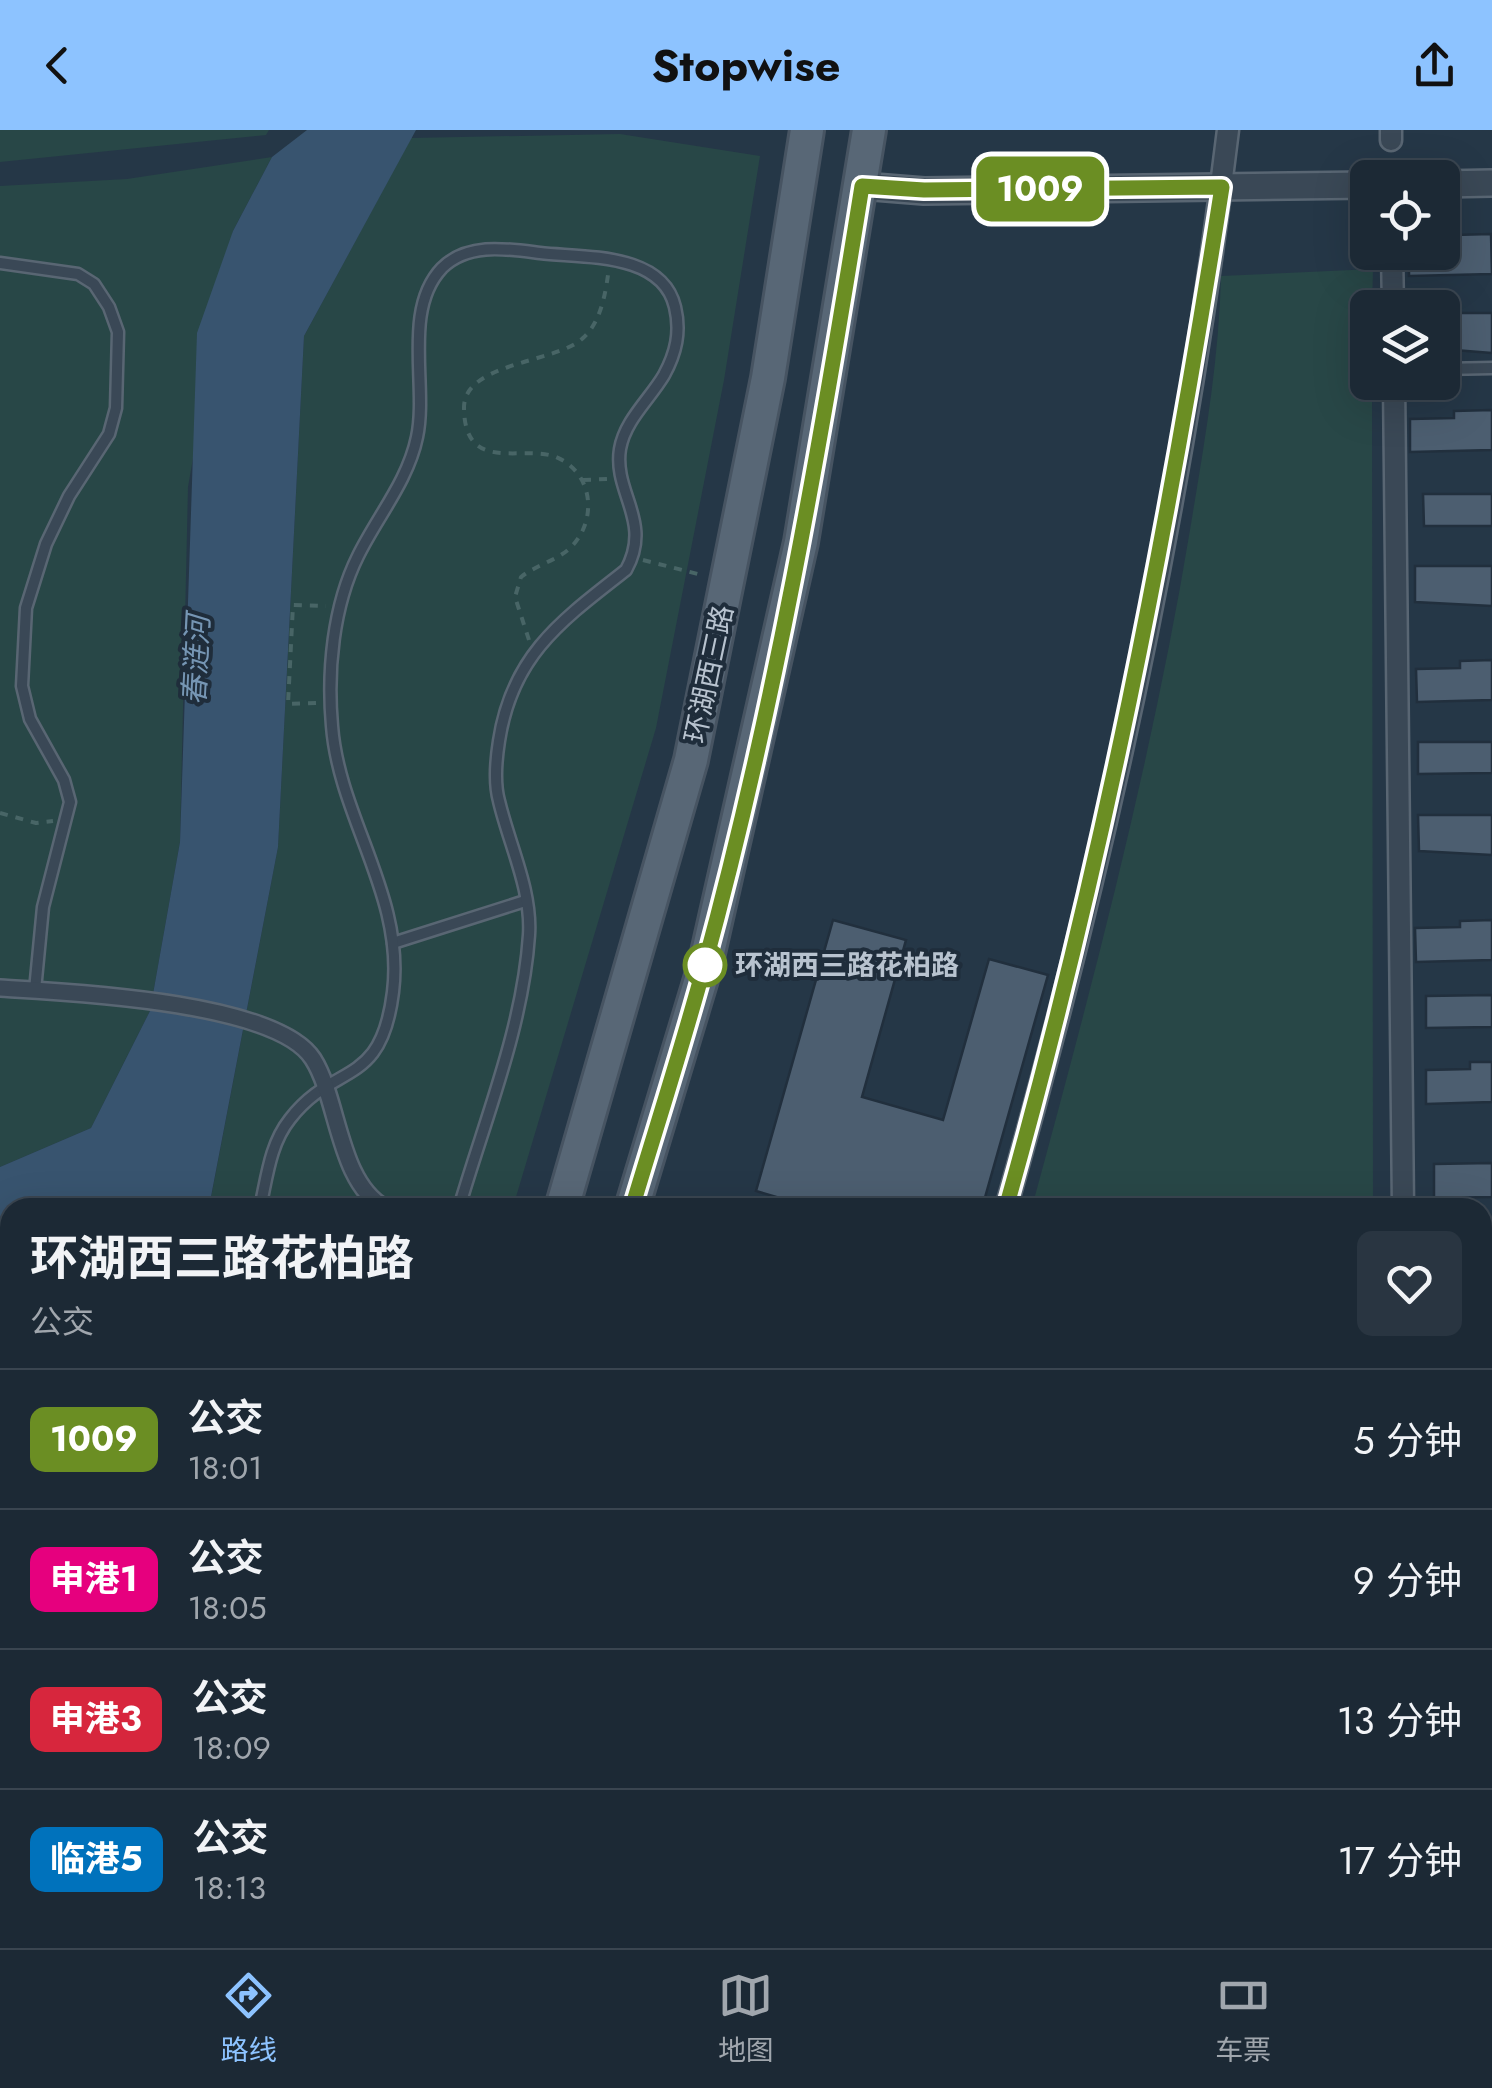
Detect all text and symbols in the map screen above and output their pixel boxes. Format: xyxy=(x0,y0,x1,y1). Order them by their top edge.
text: Stopwise xyxy=(651,33,841,98)
icon: back xyxy=(30,38,85,93)
icon: share xyxy=(1407,38,1462,93)
line badge: 1009 xyxy=(970,157,1110,222)
map controls xyxy=(1350,160,1460,400)
button: locate xyxy=(1350,160,1460,270)
text: 1009 xyxy=(996,164,1084,214)
button: layers xyxy=(1350,290,1460,400)
street label: 环湖西三路 xyxy=(674,601,744,747)
water label: 春涟河 xyxy=(172,609,220,706)
marker: 环湖西三路花柏路 xyxy=(684,944,726,986)
place label: 环湖西三路花柏路 xyxy=(735,945,959,986)
text: 环湖西三路花柏路 xyxy=(30,1224,414,1293)
button: heart xyxy=(1357,1231,1462,1336)
text: 公交 xyxy=(30,1299,94,1345)
text: 公交 xyxy=(188,1390,264,1445)
text: 5 分钟 xyxy=(1353,1413,1462,1468)
text: 1009 xyxy=(50,1414,138,1464)
text: 18:01 xyxy=(188,1445,263,1491)
text: 公交 xyxy=(188,1530,264,1585)
text: 9 分钟 xyxy=(1353,1553,1462,1608)
text: 申港1 xyxy=(50,1554,138,1604)
text: 18:05 xyxy=(188,1585,267,1631)
text: 公交 xyxy=(192,1670,268,1725)
text: 13 分钟 xyxy=(1337,1693,1462,1748)
text: 申港3 xyxy=(50,1694,142,1744)
text: 18:09 xyxy=(192,1725,271,1771)
text: 公交 xyxy=(193,1810,269,1865)
text: 17 分钟 xyxy=(1338,1833,1462,1888)
text: 临港5 xyxy=(50,1834,143,1884)
text: 18:13 xyxy=(193,1865,266,1911)
tab: 路线 xyxy=(221,1968,277,2071)
tab: 地图 xyxy=(718,1968,774,2071)
tab: 车票 xyxy=(1215,1968,1271,2071)

